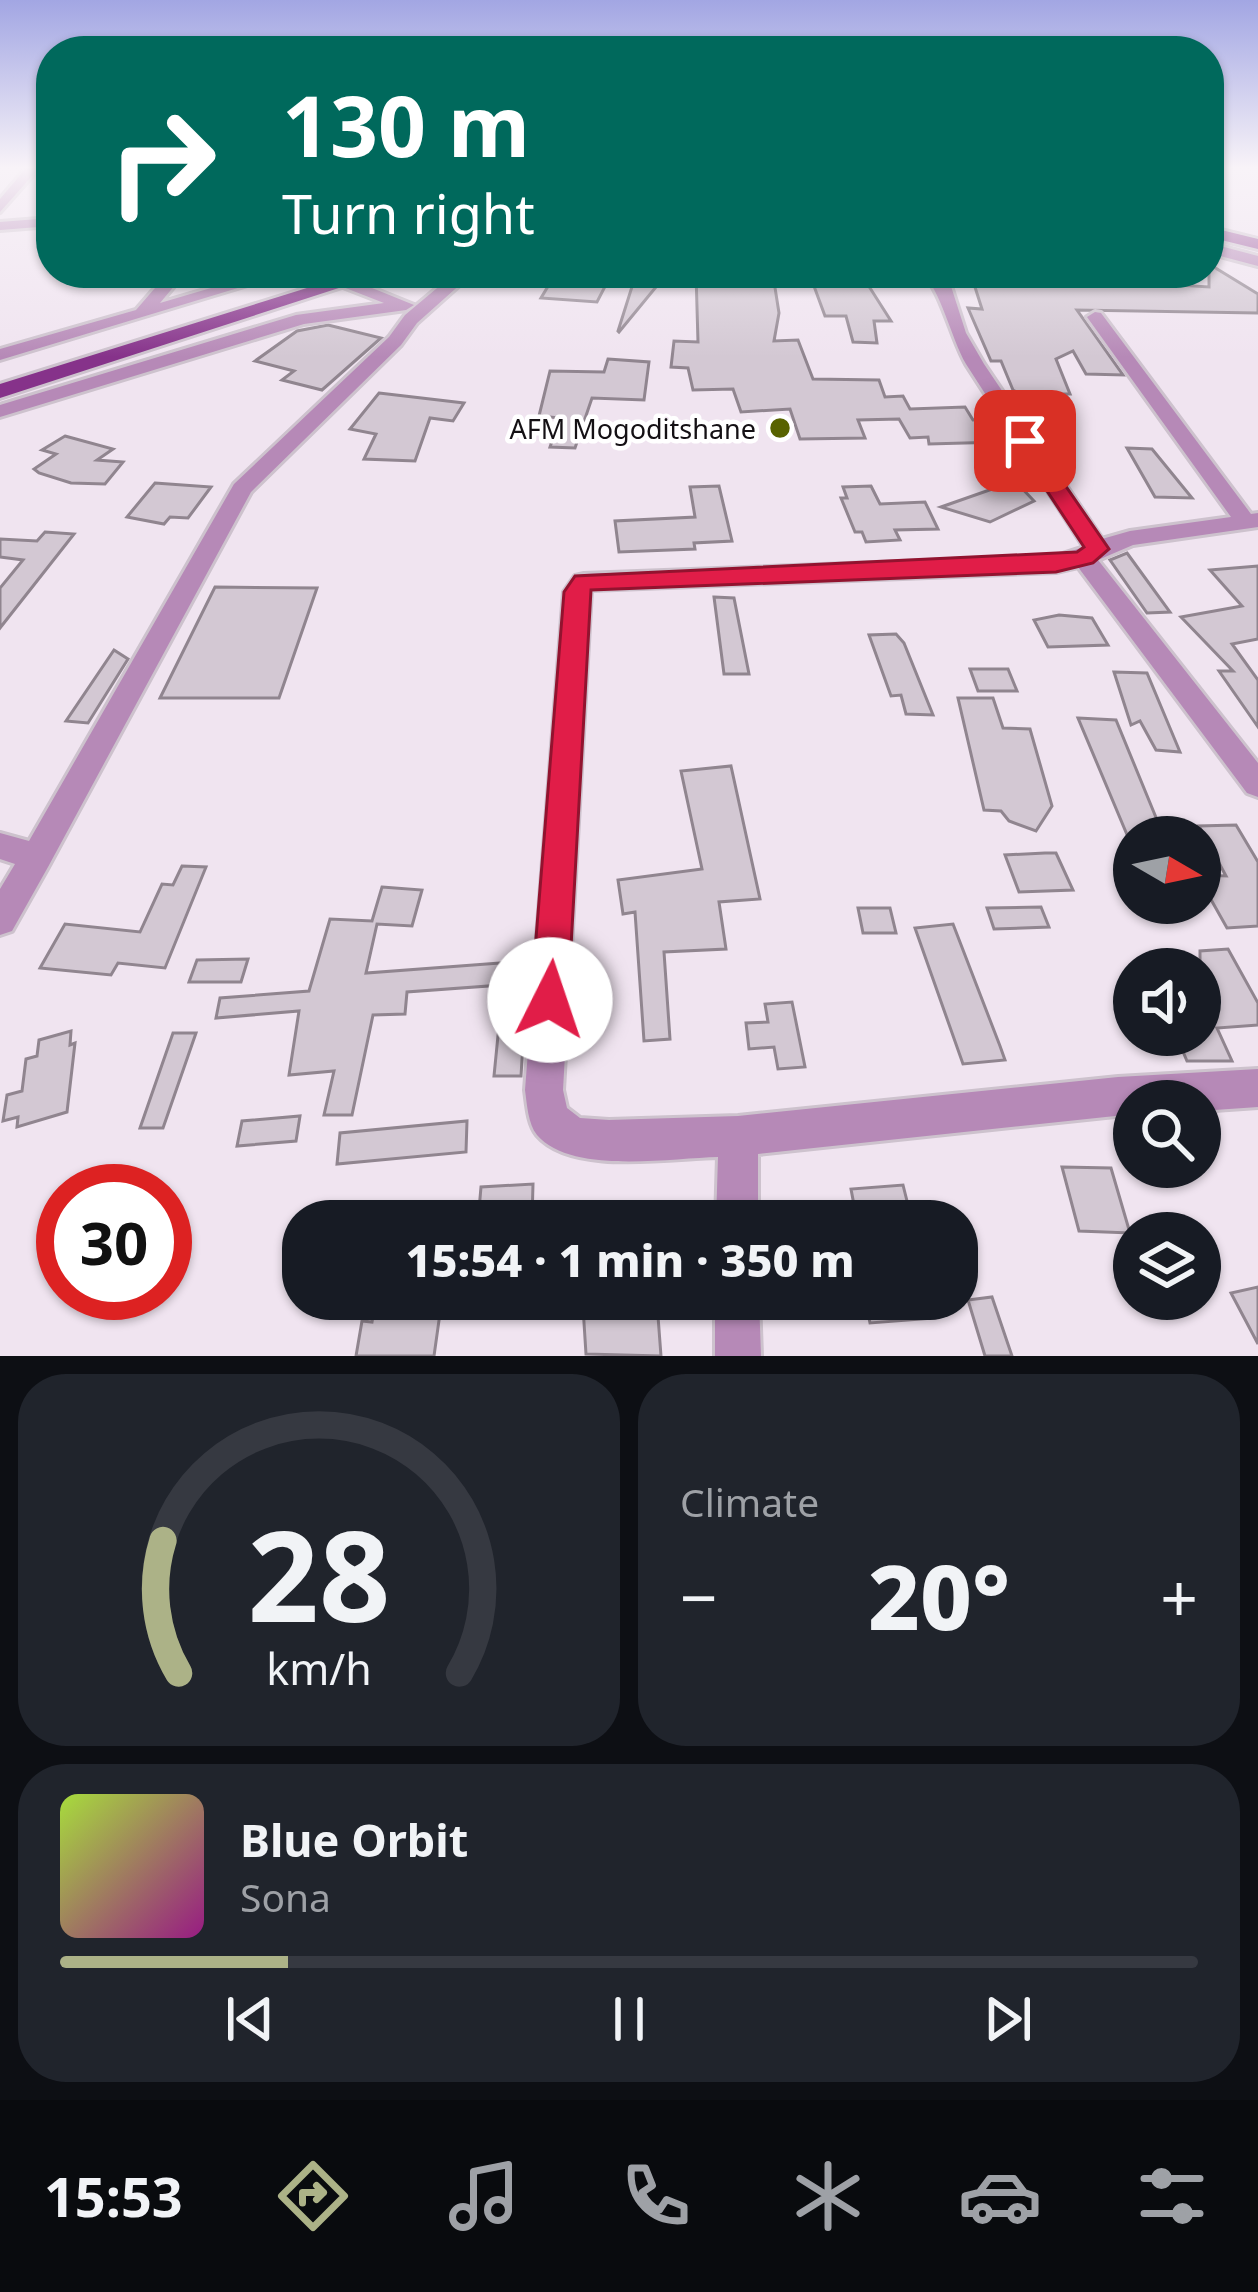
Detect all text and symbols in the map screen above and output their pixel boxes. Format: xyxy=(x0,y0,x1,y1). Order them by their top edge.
text: 130 m xyxy=(282,67,530,182)
icon: right xyxy=(84,84,240,240)
text: Turn right xyxy=(282,176,535,250)
pin xyxy=(974,390,1076,492)
icon: arrive xyxy=(992,408,1058,474)
place label: AFM Mogoditshane xyxy=(509,410,756,447)
marker: AFM Mogoditshane xyxy=(767,415,793,441)
north arrow xyxy=(1113,816,1221,924)
map controls xyxy=(1113,816,1221,1320)
position arrow xyxy=(487,937,613,1063)
button: sound xyxy=(1113,948,1221,1056)
button: search xyxy=(1113,1080,1221,1188)
speed limit sign: 30 xyxy=(36,1164,192,1320)
button: layers xyxy=(1113,1212,1221,1320)
text: 15:54 · 1 min · 350 m xyxy=(405,1229,855,1290)
text: Climate xyxy=(680,1475,819,1528)
text: 28 xyxy=(248,1489,390,1659)
text: 20° xyxy=(868,1534,1010,1656)
text: − xyxy=(680,1551,718,1641)
text: + xyxy=(1160,1551,1198,1641)
text: km/h xyxy=(266,1639,372,1698)
text: Blue Orbit xyxy=(240,1809,468,1870)
text: Sona xyxy=(240,1870,331,1923)
icon: previous xyxy=(217,1986,283,2052)
icon: pause xyxy=(596,1986,662,2052)
icon: next xyxy=(975,1986,1041,2052)
icon: directions xyxy=(271,2154,355,2238)
icon: music xyxy=(442,2154,526,2238)
icon: phone xyxy=(614,2154,698,2238)
icon: climate xyxy=(786,2154,870,2238)
icon: car xyxy=(958,2154,1042,2238)
icon: filters xyxy=(1130,2154,1214,2238)
text: 15:53 xyxy=(44,2159,183,2233)

